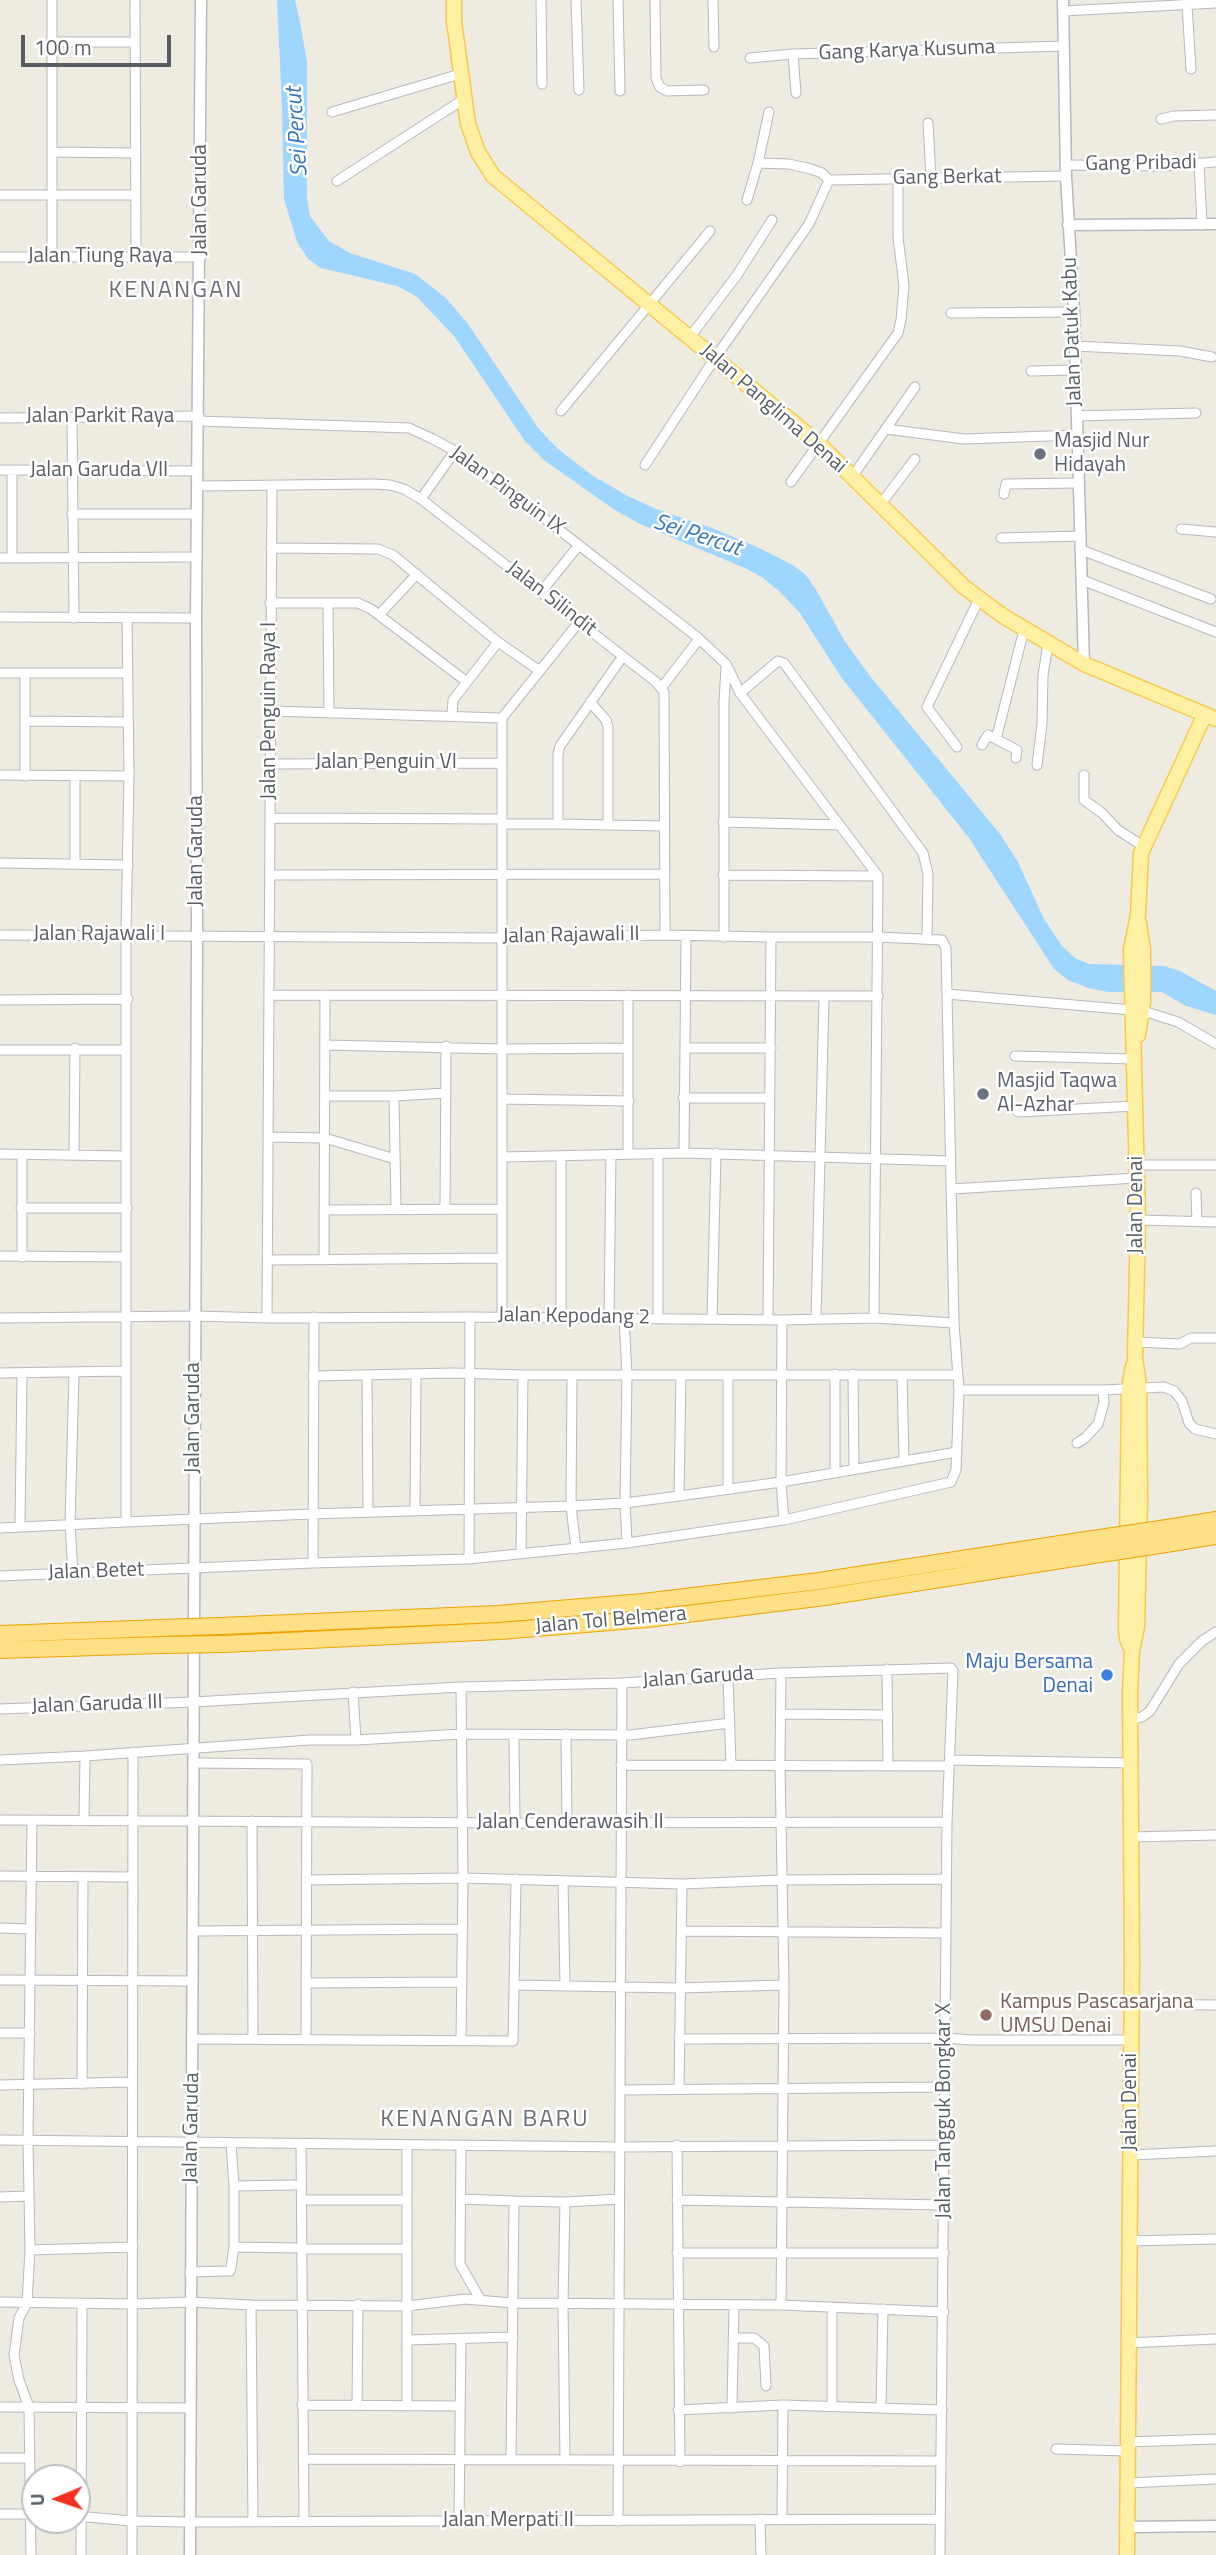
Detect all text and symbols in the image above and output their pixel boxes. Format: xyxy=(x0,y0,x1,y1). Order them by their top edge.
scale bar xyxy=(24,21,175,65)
text: 100 m xyxy=(34,31,91,63)
street label: Gang Karya Kusuma xyxy=(818,35,996,67)
water label: Sei Percut xyxy=(281,86,315,178)
street label: Jalan Garuda xyxy=(188,144,214,256)
street label: Gang Pribadi xyxy=(1085,150,1197,178)
street label: Gang Berkat xyxy=(892,164,1002,192)
street label: Jalan Tiung Raya xyxy=(27,244,173,270)
street label: Jalan Datuk Kabu xyxy=(1058,257,1088,407)
district label: KENANGAN xyxy=(110,277,242,305)
street label: Jalan Panglima Denai xyxy=(695,339,851,479)
street label: Jalan Parkit Raya xyxy=(26,404,174,430)
place label: Masjid Nur Hidayah xyxy=(1054,429,1149,479)
street label: Jalan Pinguin IX xyxy=(445,441,569,541)
marker: Masjid Nur Hidayah xyxy=(1032,446,1048,462)
street label: Jalan Garuda VII xyxy=(30,458,168,484)
water label: Sei Percut xyxy=(650,509,744,563)
street label: Jalan Silindit xyxy=(501,556,601,642)
street label: Jalan Penguin Raya I xyxy=(257,622,283,800)
street label: Jalan Penguin VI xyxy=(315,750,457,776)
street label: Jalan Garuda xyxy=(184,795,210,907)
street label: Jalan Rajawali I xyxy=(33,922,165,948)
street label: Jalan Rajawali II xyxy=(502,922,640,950)
place label: Masjid Taqwa Al-Azhar xyxy=(997,1069,1117,1119)
marker: Masjid Taqwa Al-Azhar xyxy=(975,1086,991,1102)
street label: Jalan Denai xyxy=(1124,1156,1150,1254)
street label: Jalan Kepodang 2 xyxy=(498,1303,650,1331)
street label: Jalan Garuda xyxy=(181,1362,207,1474)
street label: Jalan Betet xyxy=(47,1558,145,1586)
street label: Jalan Tol Belmera xyxy=(534,1602,688,1640)
place label: Maju Bersama Denai xyxy=(965,1650,1093,1700)
street label: Jalan Garuda xyxy=(642,1662,754,1694)
marker: Maju Bersama Denai xyxy=(1099,1667,1115,1683)
street label: Jalan Garuda III xyxy=(31,1690,163,1720)
street label: Jalan Cenderawasih II xyxy=(476,1810,664,1836)
place label: Kampus Pascasarjana UMSU Denai xyxy=(1000,1990,1193,2040)
street label: Jalan Tangguk Bongkar X xyxy=(932,2003,958,2219)
marker: Kampus Pascasarjana UMSU Denai xyxy=(978,2007,994,2023)
street label: Jalan Denai xyxy=(1118,2053,1144,2151)
street label: Jalan Garuda xyxy=(178,2072,206,2184)
district label: KENANGAN BARU xyxy=(382,2106,588,2134)
north arrow xyxy=(21,2464,91,2534)
text: U xyxy=(22,2493,51,2506)
street label: Jalan Merpati II xyxy=(442,2508,574,2534)

